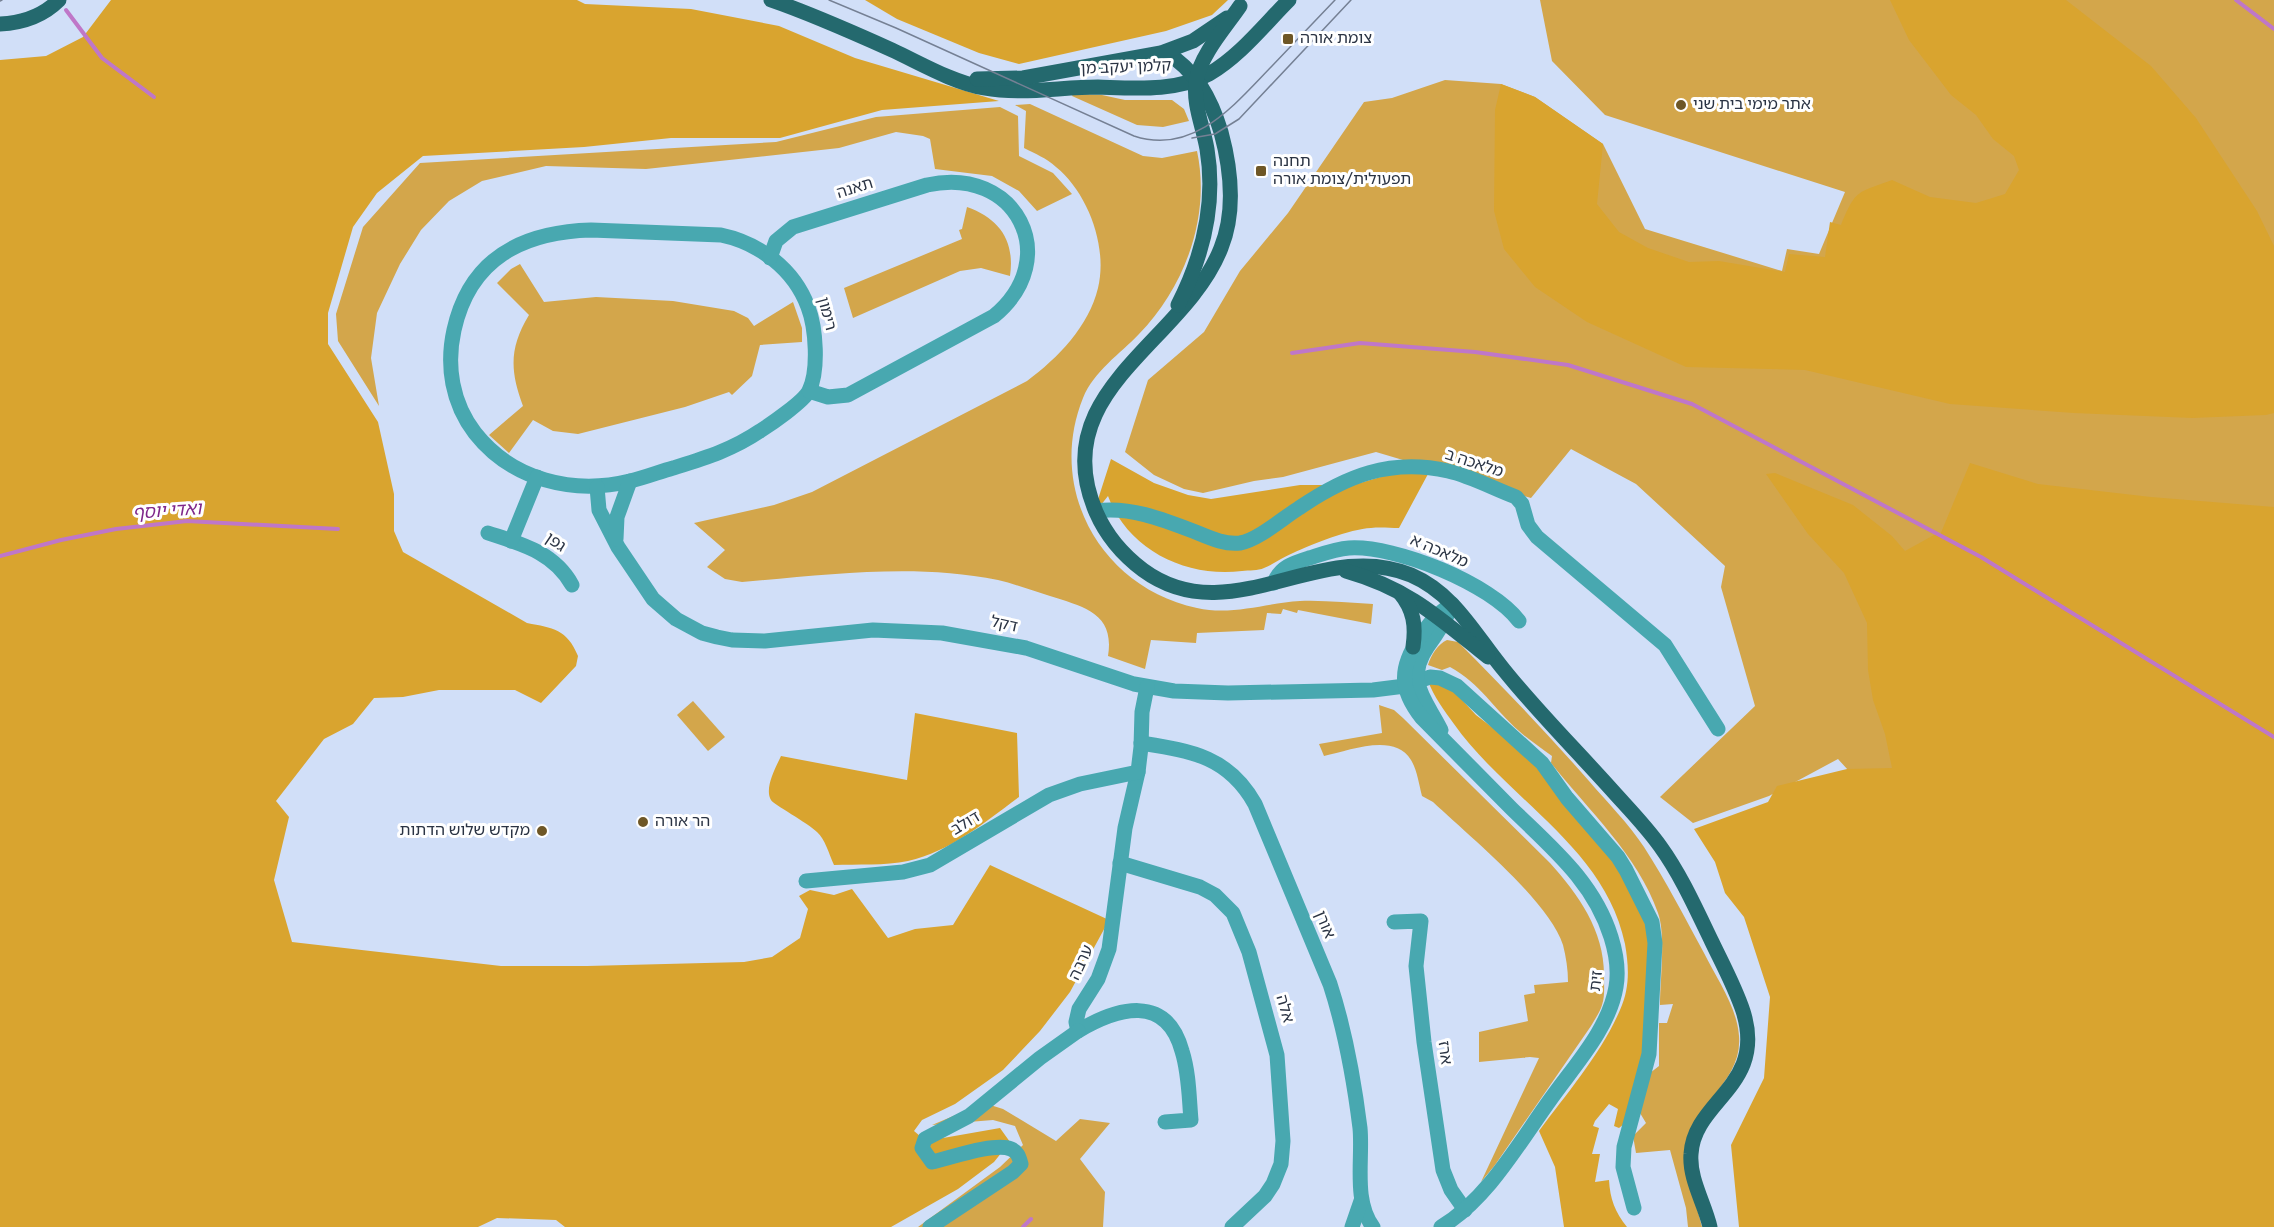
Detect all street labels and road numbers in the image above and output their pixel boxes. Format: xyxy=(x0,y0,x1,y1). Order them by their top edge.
street label: קלמן יעקב מן xyxy=(1080,56,1172,80)
street label: תאנה xyxy=(834,174,876,204)
street label: רימון xyxy=(812,295,840,333)
street label: מלאכה ב xyxy=(1442,445,1506,483)
street label: גפן xyxy=(541,529,569,557)
street label: מלאכה א xyxy=(1407,531,1471,573)
street label: דקל xyxy=(989,612,1020,638)
street label: דולב xyxy=(948,807,984,840)
street label: אורן xyxy=(1309,908,1339,942)
street label: ערבה xyxy=(1065,942,1099,984)
street label: זית xyxy=(1586,970,1608,992)
street label: אלה xyxy=(1270,993,1298,1025)
street label: ארז xyxy=(1432,1040,1456,1066)

